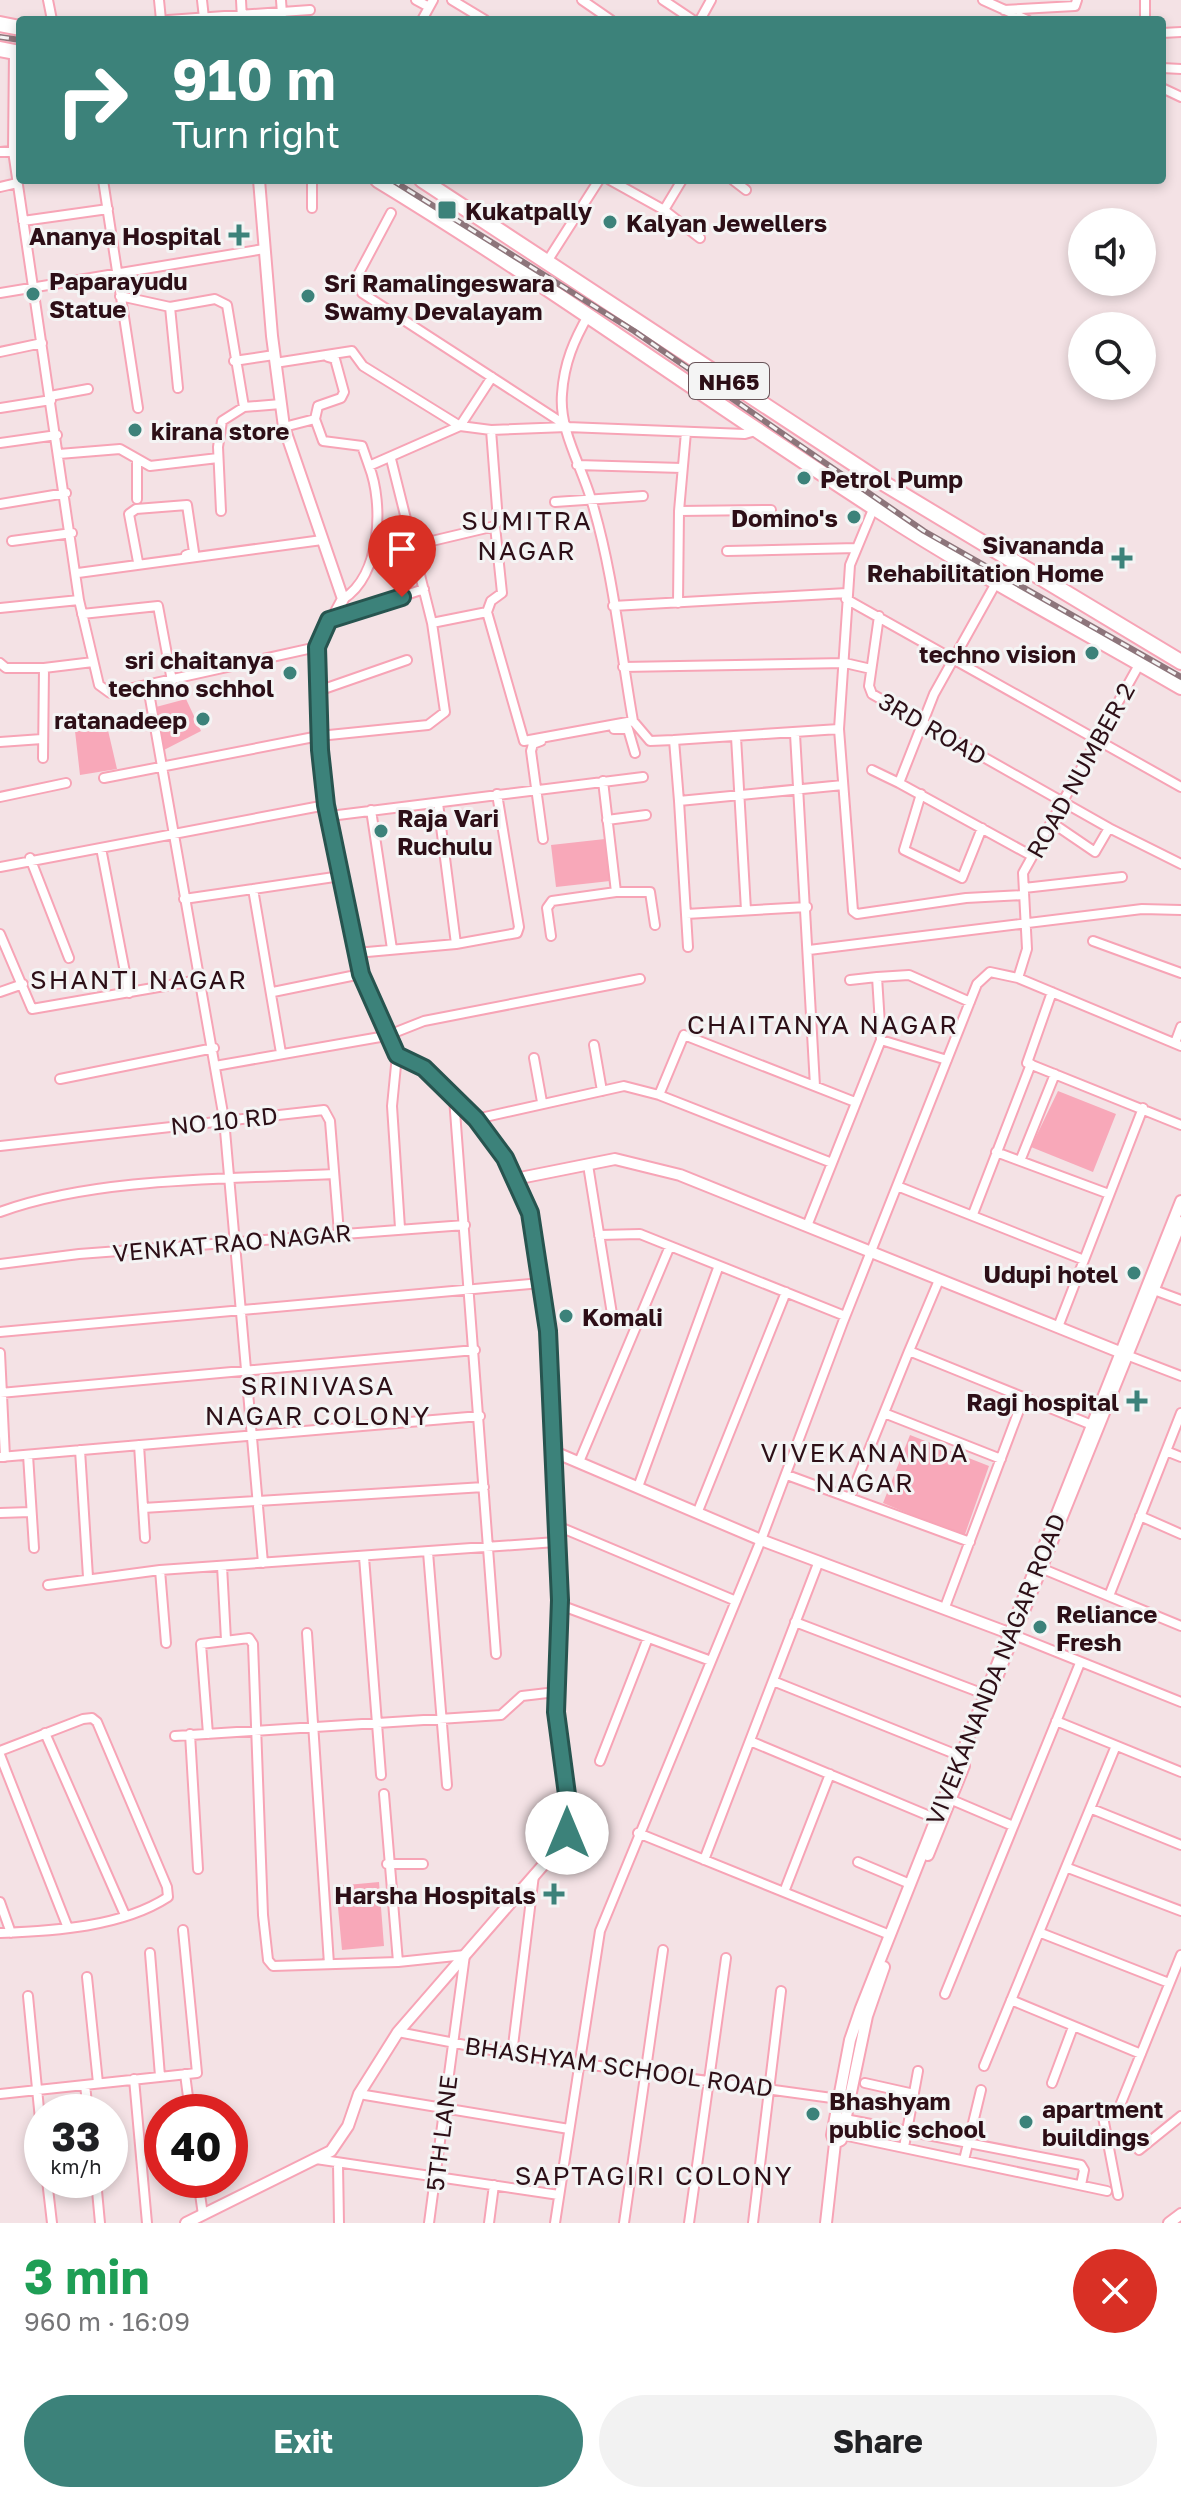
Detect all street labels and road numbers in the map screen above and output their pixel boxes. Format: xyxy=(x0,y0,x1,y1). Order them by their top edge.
road number: NH65 xyxy=(689,363,769,399)
street label: ROAD NUMBER 2 xyxy=(1020,677,1140,863)
street label: 3RD ROAD xyxy=(874,686,992,770)
street label: NO 10 RD xyxy=(169,1100,279,1140)
street label: VENKAT RAO NAGAR xyxy=(111,1217,353,1267)
street label: VIVEKANANDA NAGAR ROAD xyxy=(919,1509,1071,1829)
street label: BHASHYAM SCHOOL ROAD xyxy=(463,2030,775,2102)
street label: 5TH LANE xyxy=(420,2073,462,2193)

